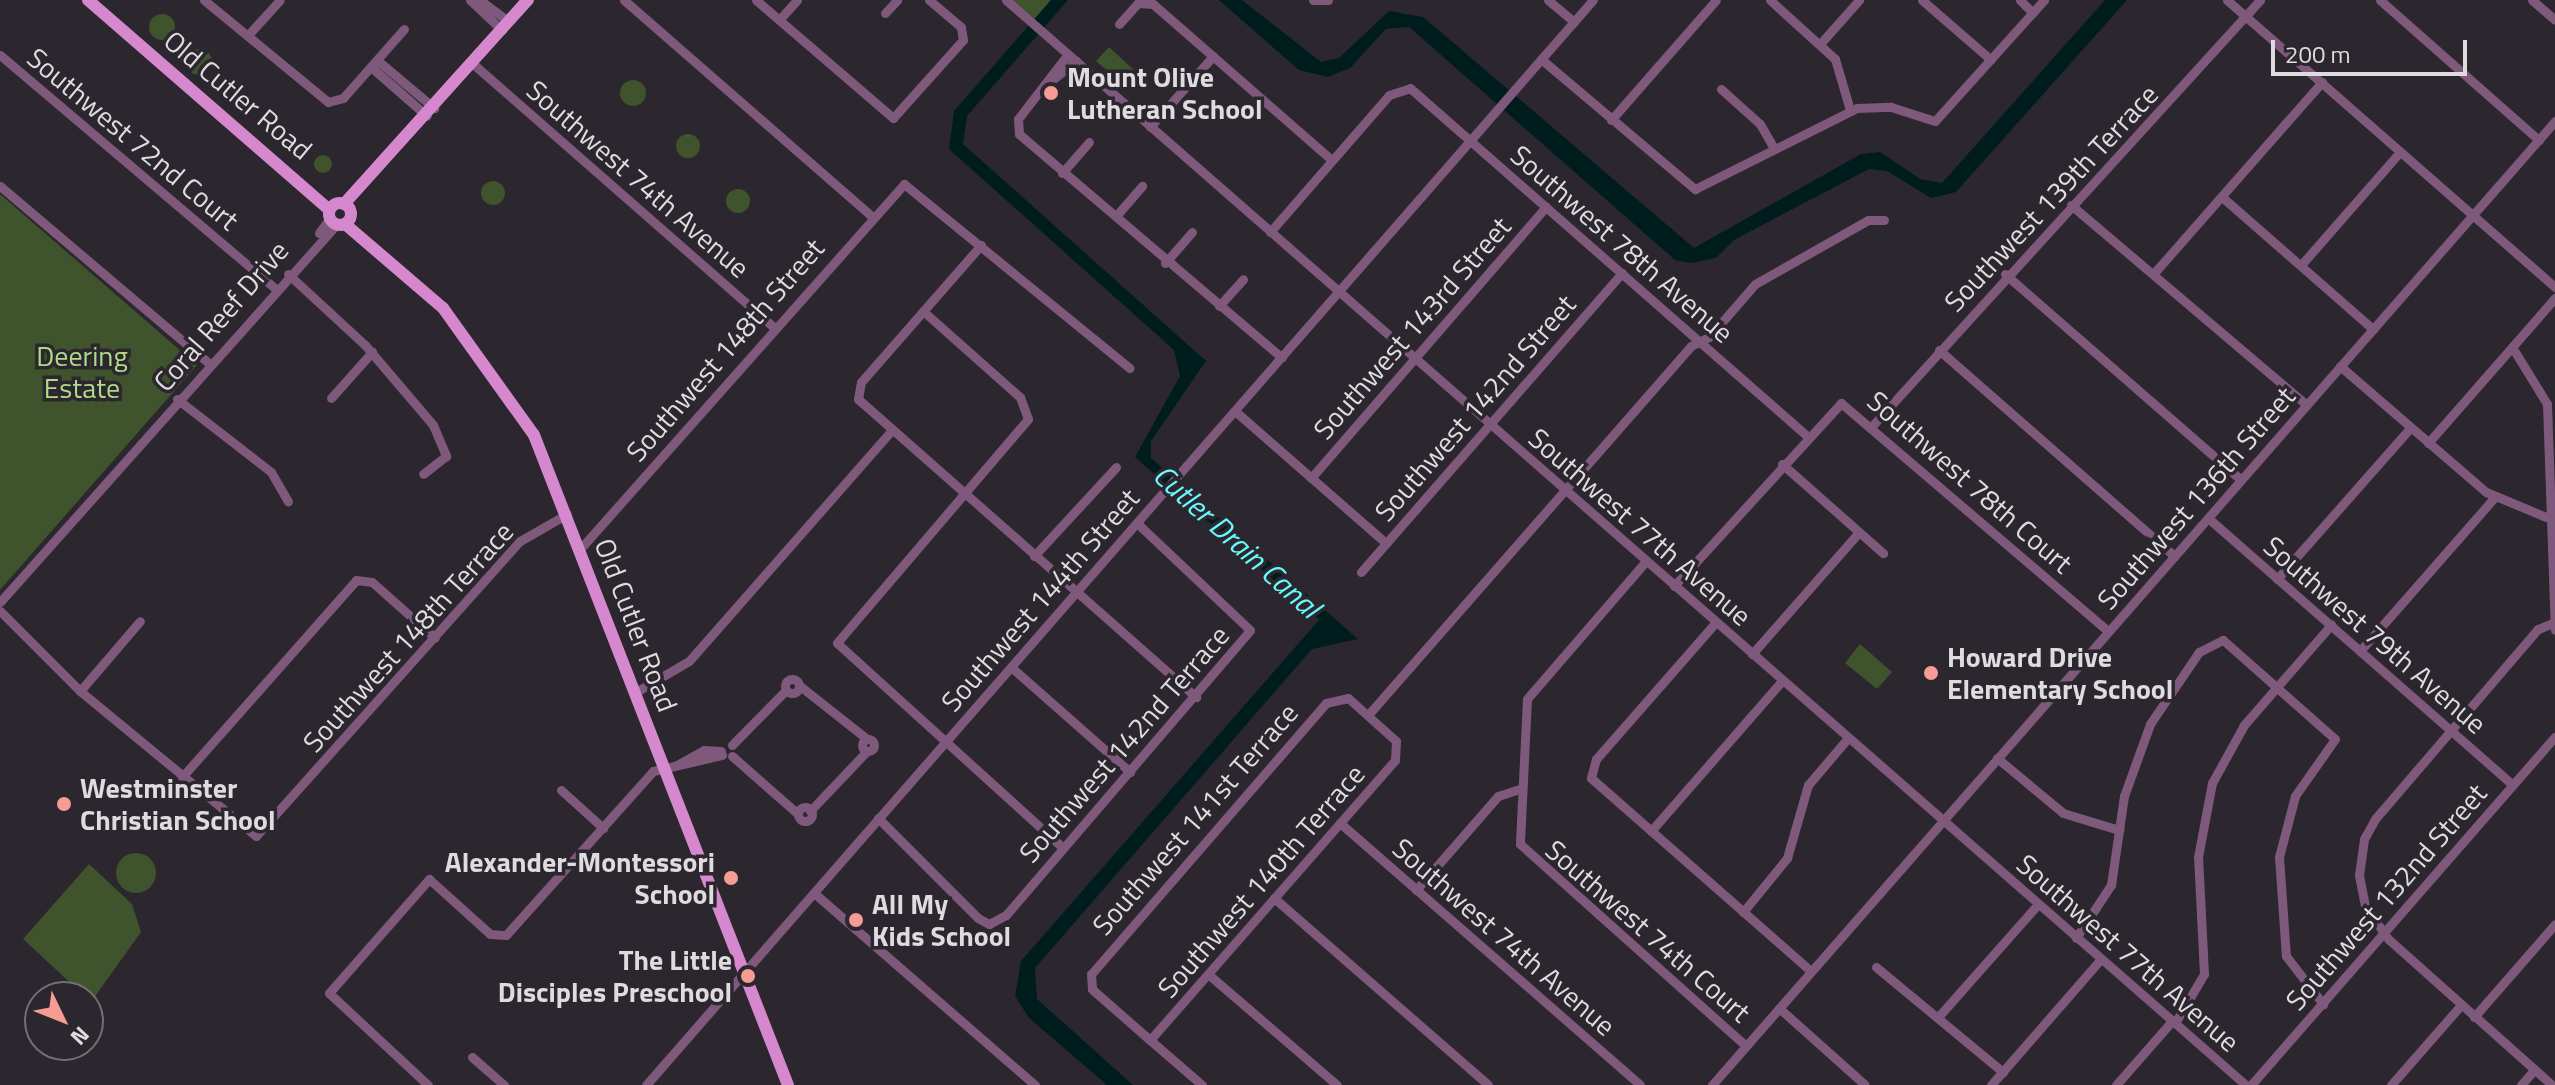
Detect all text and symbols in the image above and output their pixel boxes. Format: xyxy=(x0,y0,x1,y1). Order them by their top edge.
street label: Old Cutler Road xyxy=(157,23,319,167)
scale bar xyxy=(2275,24,2471,74)
text: 200 m xyxy=(2285,36,2351,72)
street label: Southwest 72nd Court xyxy=(21,41,245,237)
place label: Mount Olive Lutheran School xyxy=(1067,60,1263,126)
street label: Southwest 74th Avenue xyxy=(520,73,756,285)
street label: Southwest 139th Terrace xyxy=(1937,78,2165,318)
marker: Mount Olive Lutheran School xyxy=(1042,84,1060,102)
street label: Southwest 78th Avenue xyxy=(1504,138,1740,350)
street label: Southwest 143rd Street xyxy=(1306,210,1518,446)
street label: Southwest 148th Street xyxy=(619,232,831,468)
street label: Coral Reef Drive xyxy=(147,234,295,398)
street label: Southwest 142nd Street xyxy=(1367,288,1583,528)
park label: Deering Estate xyxy=(36,339,128,405)
street label: Southwest 136th Street xyxy=(2090,380,2302,616)
street label: Southwest 78th Court xyxy=(1861,384,2079,580)
street label: Southwest 77th Avenue xyxy=(1522,421,1758,633)
water label: Cutler Drain Canal xyxy=(1146,457,1328,625)
street label: Southwest 144th Street xyxy=(934,482,1146,718)
street label: Southwest 148th Terrace xyxy=(296,515,520,759)
street label: Southwest 79th Avenue xyxy=(2257,529,2493,741)
street label: Old Cutler Road xyxy=(588,534,684,716)
street label: Southwest 142nd Terrace xyxy=(1012,619,1236,869)
place label: Howard Drive Elementary School xyxy=(1947,640,2173,706)
marker: Howard Drive Elementary School xyxy=(1922,664,1940,682)
street label: Southwest 141st Terrace xyxy=(1085,696,1305,942)
street label: Southwest 140th Terrace xyxy=(1151,758,1371,1004)
place label: Westminster Christian School xyxy=(80,771,275,837)
street label: Southwest 132nd Street xyxy=(2278,777,2494,1017)
marker: Westminster Christian School xyxy=(55,795,73,813)
street label: Southwest 74th Avenue xyxy=(1386,831,1622,1043)
street label: Southwest 74th Court xyxy=(1539,833,1757,1029)
place label: Alexander-Montessori School xyxy=(445,845,715,911)
street label: Southwest 77th Avenue xyxy=(2010,847,2246,1059)
marker: Alexander-Montessori School xyxy=(722,869,740,887)
place label: All My Kids School xyxy=(872,887,1011,953)
marker: All My Kids School xyxy=(847,911,865,929)
place label: The Little Disciples Preschool xyxy=(498,943,732,1009)
marker: The Little Disciples Preschool xyxy=(739,967,757,985)
north arrow xyxy=(24,981,104,1061)
text: N xyxy=(62,1019,98,1053)

